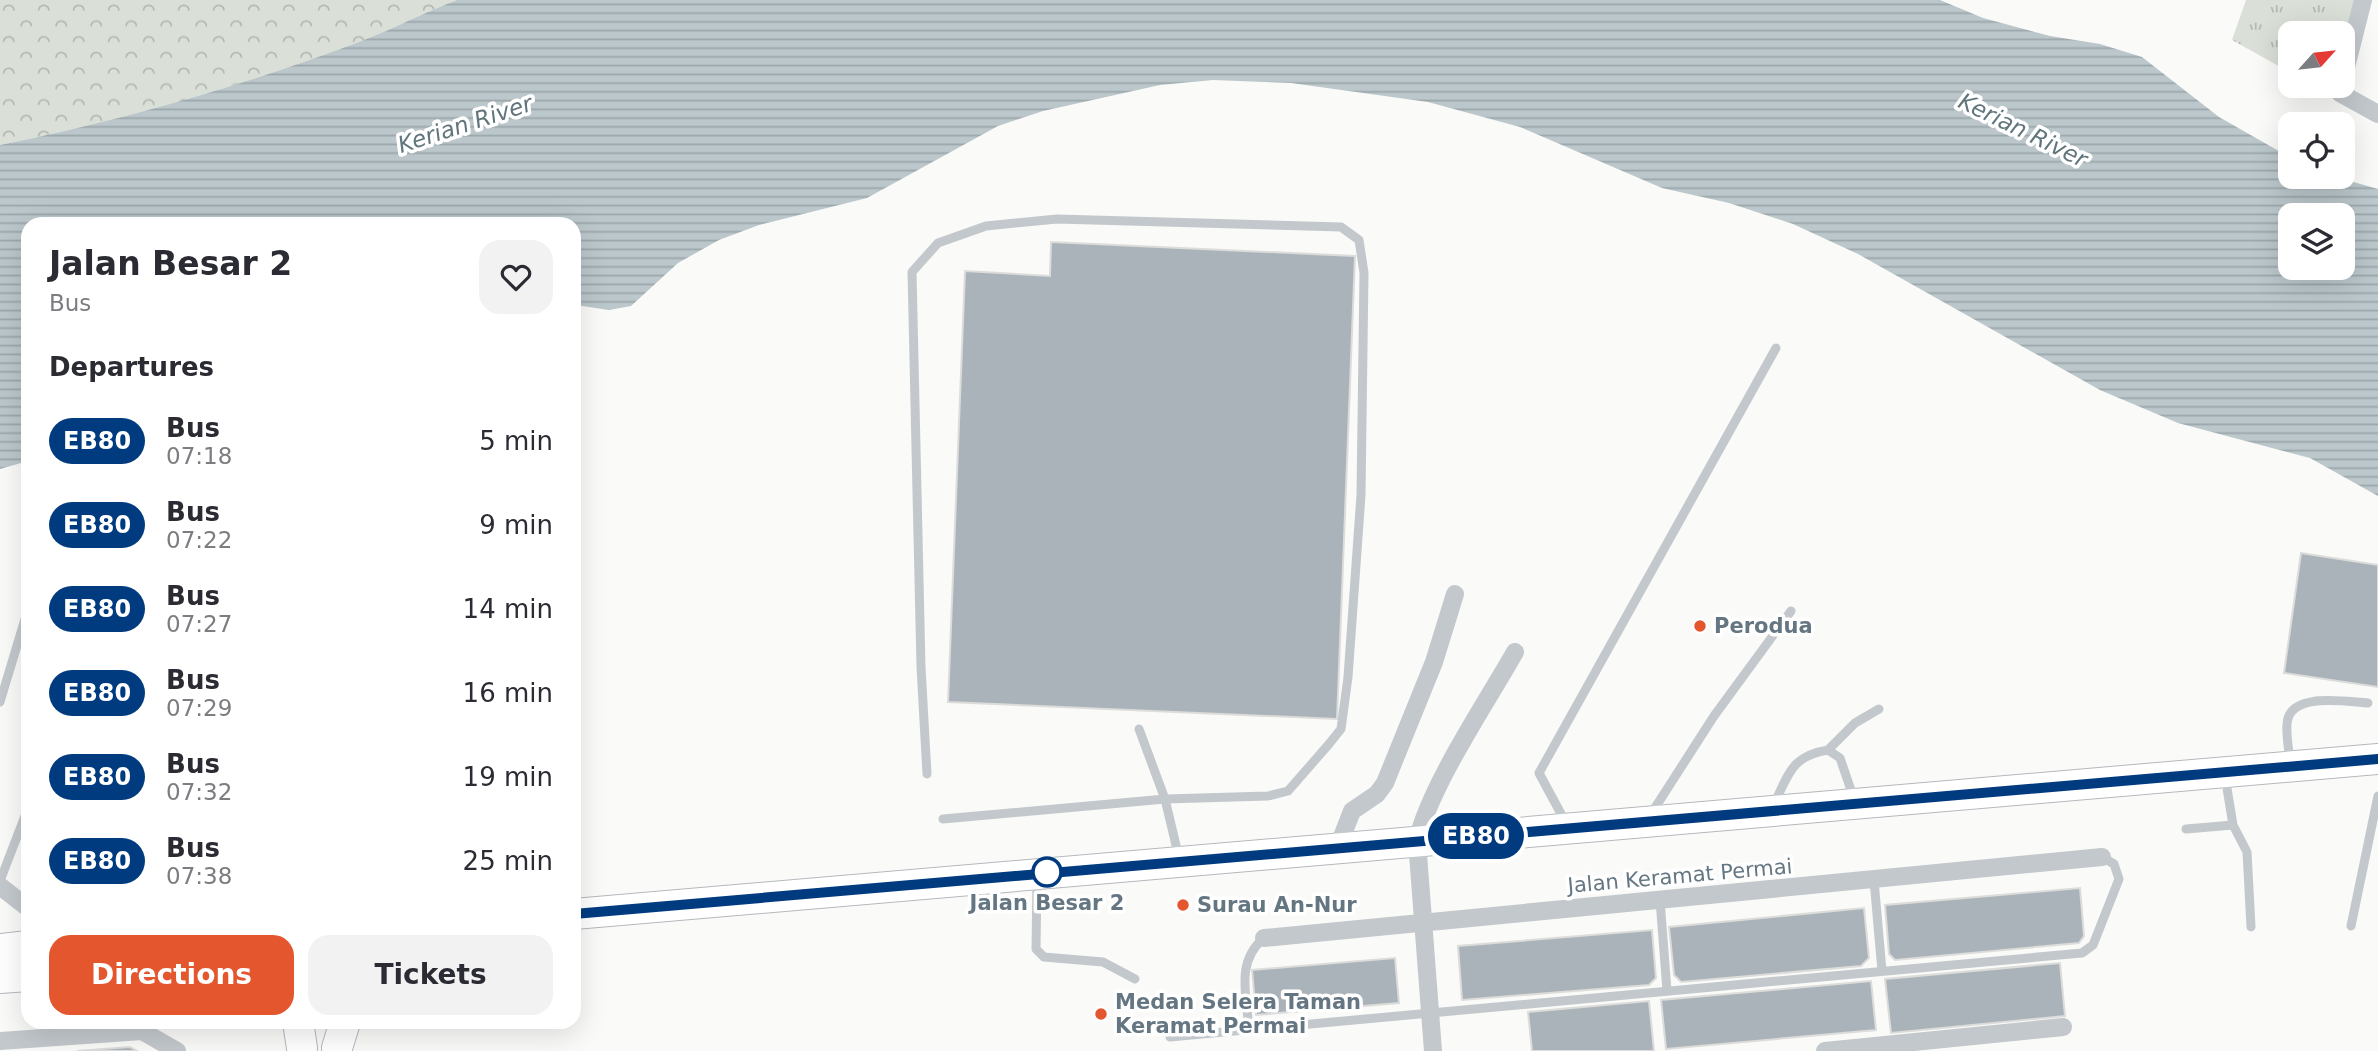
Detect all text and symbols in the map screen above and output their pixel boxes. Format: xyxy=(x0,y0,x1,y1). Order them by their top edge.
north arrow xyxy=(2278,21,2356,98)
map controls xyxy=(2278,21,2355,280)
water label: Kerian River xyxy=(1954,88,2093,173)
water label: Kerian River xyxy=(394,90,537,158)
button: locate xyxy=(2278,112,2355,189)
button: layers xyxy=(2278,203,2355,280)
button: heart xyxy=(479,240,553,314)
text: Jalan Besar 2 xyxy=(49,244,292,283)
text: Bus xyxy=(49,290,91,316)
text: Departures xyxy=(49,352,214,382)
text: Bus xyxy=(166,413,220,443)
text: 5 min xyxy=(479,426,553,456)
text: EB80 xyxy=(63,427,131,455)
text: 07:18 xyxy=(166,443,232,469)
text: Bus xyxy=(166,497,220,527)
text: 9 min xyxy=(479,510,553,540)
text: EB80 xyxy=(63,511,131,539)
text: 07:22 xyxy=(166,527,232,553)
text: Bus xyxy=(166,581,220,611)
text: 14 min xyxy=(463,594,553,624)
text: EB80 xyxy=(63,595,131,623)
text: 07:27 xyxy=(166,611,232,637)
place label: Perodua xyxy=(1714,614,1813,638)
marker: Perodua xyxy=(1692,618,1708,634)
text: Bus xyxy=(166,665,220,695)
text: 16 min xyxy=(463,678,553,708)
text: EB80 xyxy=(63,679,131,707)
text: 07:29 xyxy=(166,695,232,721)
text: Bus xyxy=(166,749,220,779)
text: 19 min xyxy=(463,762,553,792)
text: EB80 xyxy=(63,763,131,791)
text: 07:32 xyxy=(166,779,232,805)
line badge: EB80 xyxy=(1427,813,1525,859)
text: EB80 xyxy=(1442,822,1510,850)
text: Bus xyxy=(166,833,220,863)
text: 25 min xyxy=(463,846,553,876)
text: EB80 xyxy=(63,847,131,875)
street label: Jalan Keramat Permai xyxy=(1565,854,1793,898)
marker: Jalan Besar 2 xyxy=(1032,857,1062,887)
text: 07:38 xyxy=(166,863,232,889)
place label: Jalan Besar 2 xyxy=(968,891,1124,915)
place label: Surau An-Nur xyxy=(1197,893,1357,917)
marker: Surau An-Nur xyxy=(1175,897,1191,913)
button: Directions xyxy=(49,935,294,1015)
button: Tickets xyxy=(308,935,553,1015)
place label: Medan Selera Taman Keramat Permai xyxy=(1115,990,1361,1038)
marker: Medan Selera Taman Keramat Permai xyxy=(1093,1006,1109,1022)

